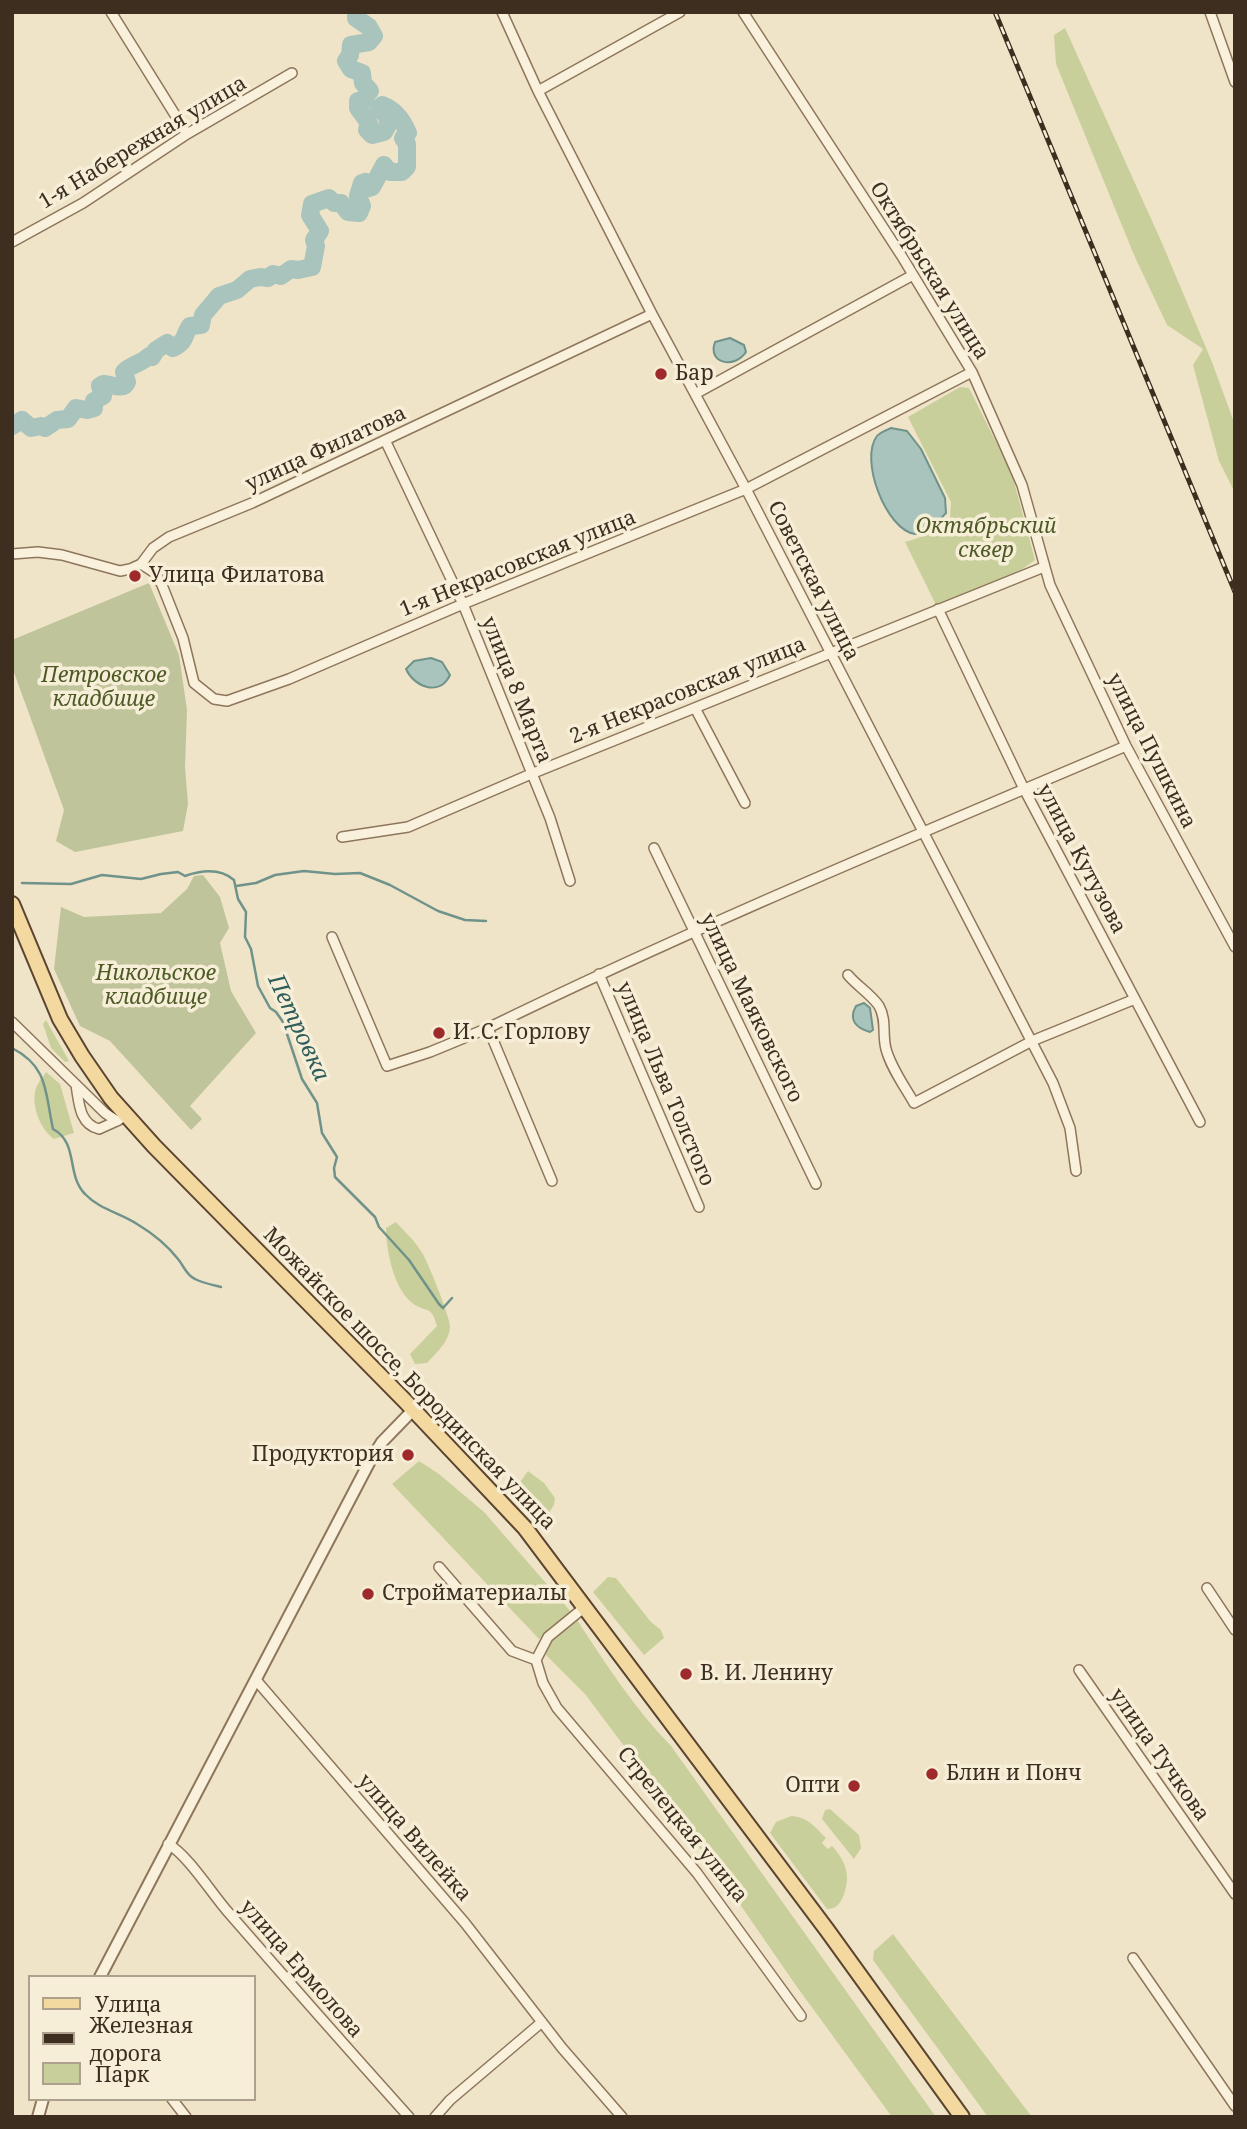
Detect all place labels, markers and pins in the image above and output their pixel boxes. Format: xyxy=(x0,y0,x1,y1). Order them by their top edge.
place label: Бар xyxy=(675,361,714,387)
marker: Бар xyxy=(653,366,669,382)
place label: Улица Филатова xyxy=(149,563,325,589)
marker: Улица Филатова xyxy=(127,568,143,584)
place label: И. С. Горлову xyxy=(453,1020,590,1046)
marker: И. С. Горлову xyxy=(431,1025,447,1041)
place label: Продуктория xyxy=(252,1442,394,1468)
marker: Продуктория xyxy=(400,1447,416,1463)
place label: Стройматериалы xyxy=(382,1581,567,1607)
marker: Стройматериалы xyxy=(360,1586,376,1602)
place label: В. И. Ленину xyxy=(700,1661,833,1687)
marker: В. И. Ленину xyxy=(678,1666,694,1682)
place label: Блин и Понч xyxy=(946,1761,1081,1787)
marker: Блин и Понч xyxy=(924,1766,940,1782)
place label: Опти xyxy=(785,1773,840,1799)
marker: Опти xyxy=(846,1778,862,1794)

